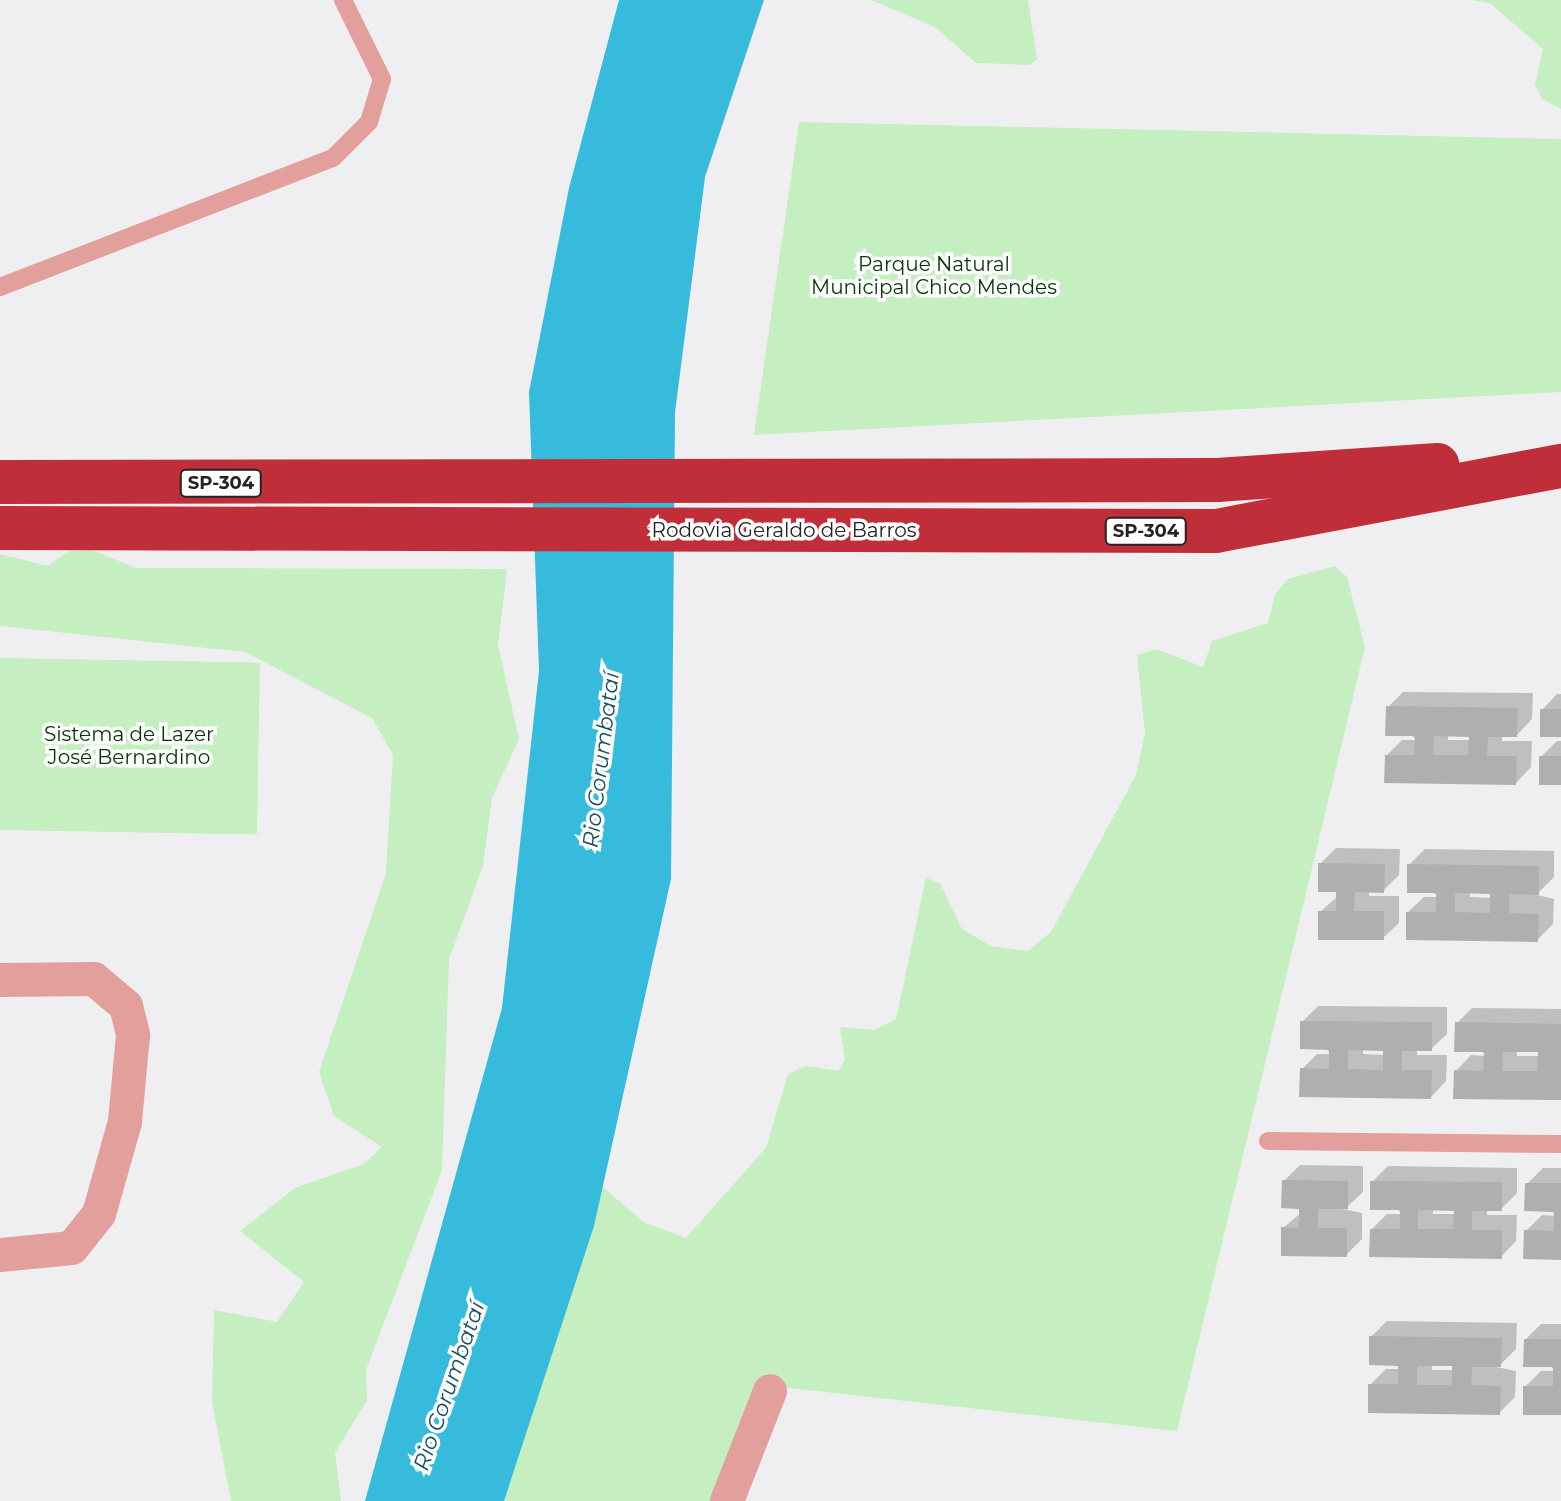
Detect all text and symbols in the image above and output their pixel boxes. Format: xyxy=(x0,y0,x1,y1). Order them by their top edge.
park label: Parque Natural Municipal Chico Mendes xyxy=(811,252,1057,299)
road number: SP-304 xyxy=(179,469,263,497)
road number: SP-304 xyxy=(1104,517,1188,545)
street label: Rodovia Geraldo de Barros xyxy=(651,518,917,542)
water label: Rio Corumbataí xyxy=(577,671,625,849)
park label: Sistema de Lazer José Bernardino xyxy=(44,722,214,769)
water label: Rio Corumbataí xyxy=(408,1298,490,1474)

